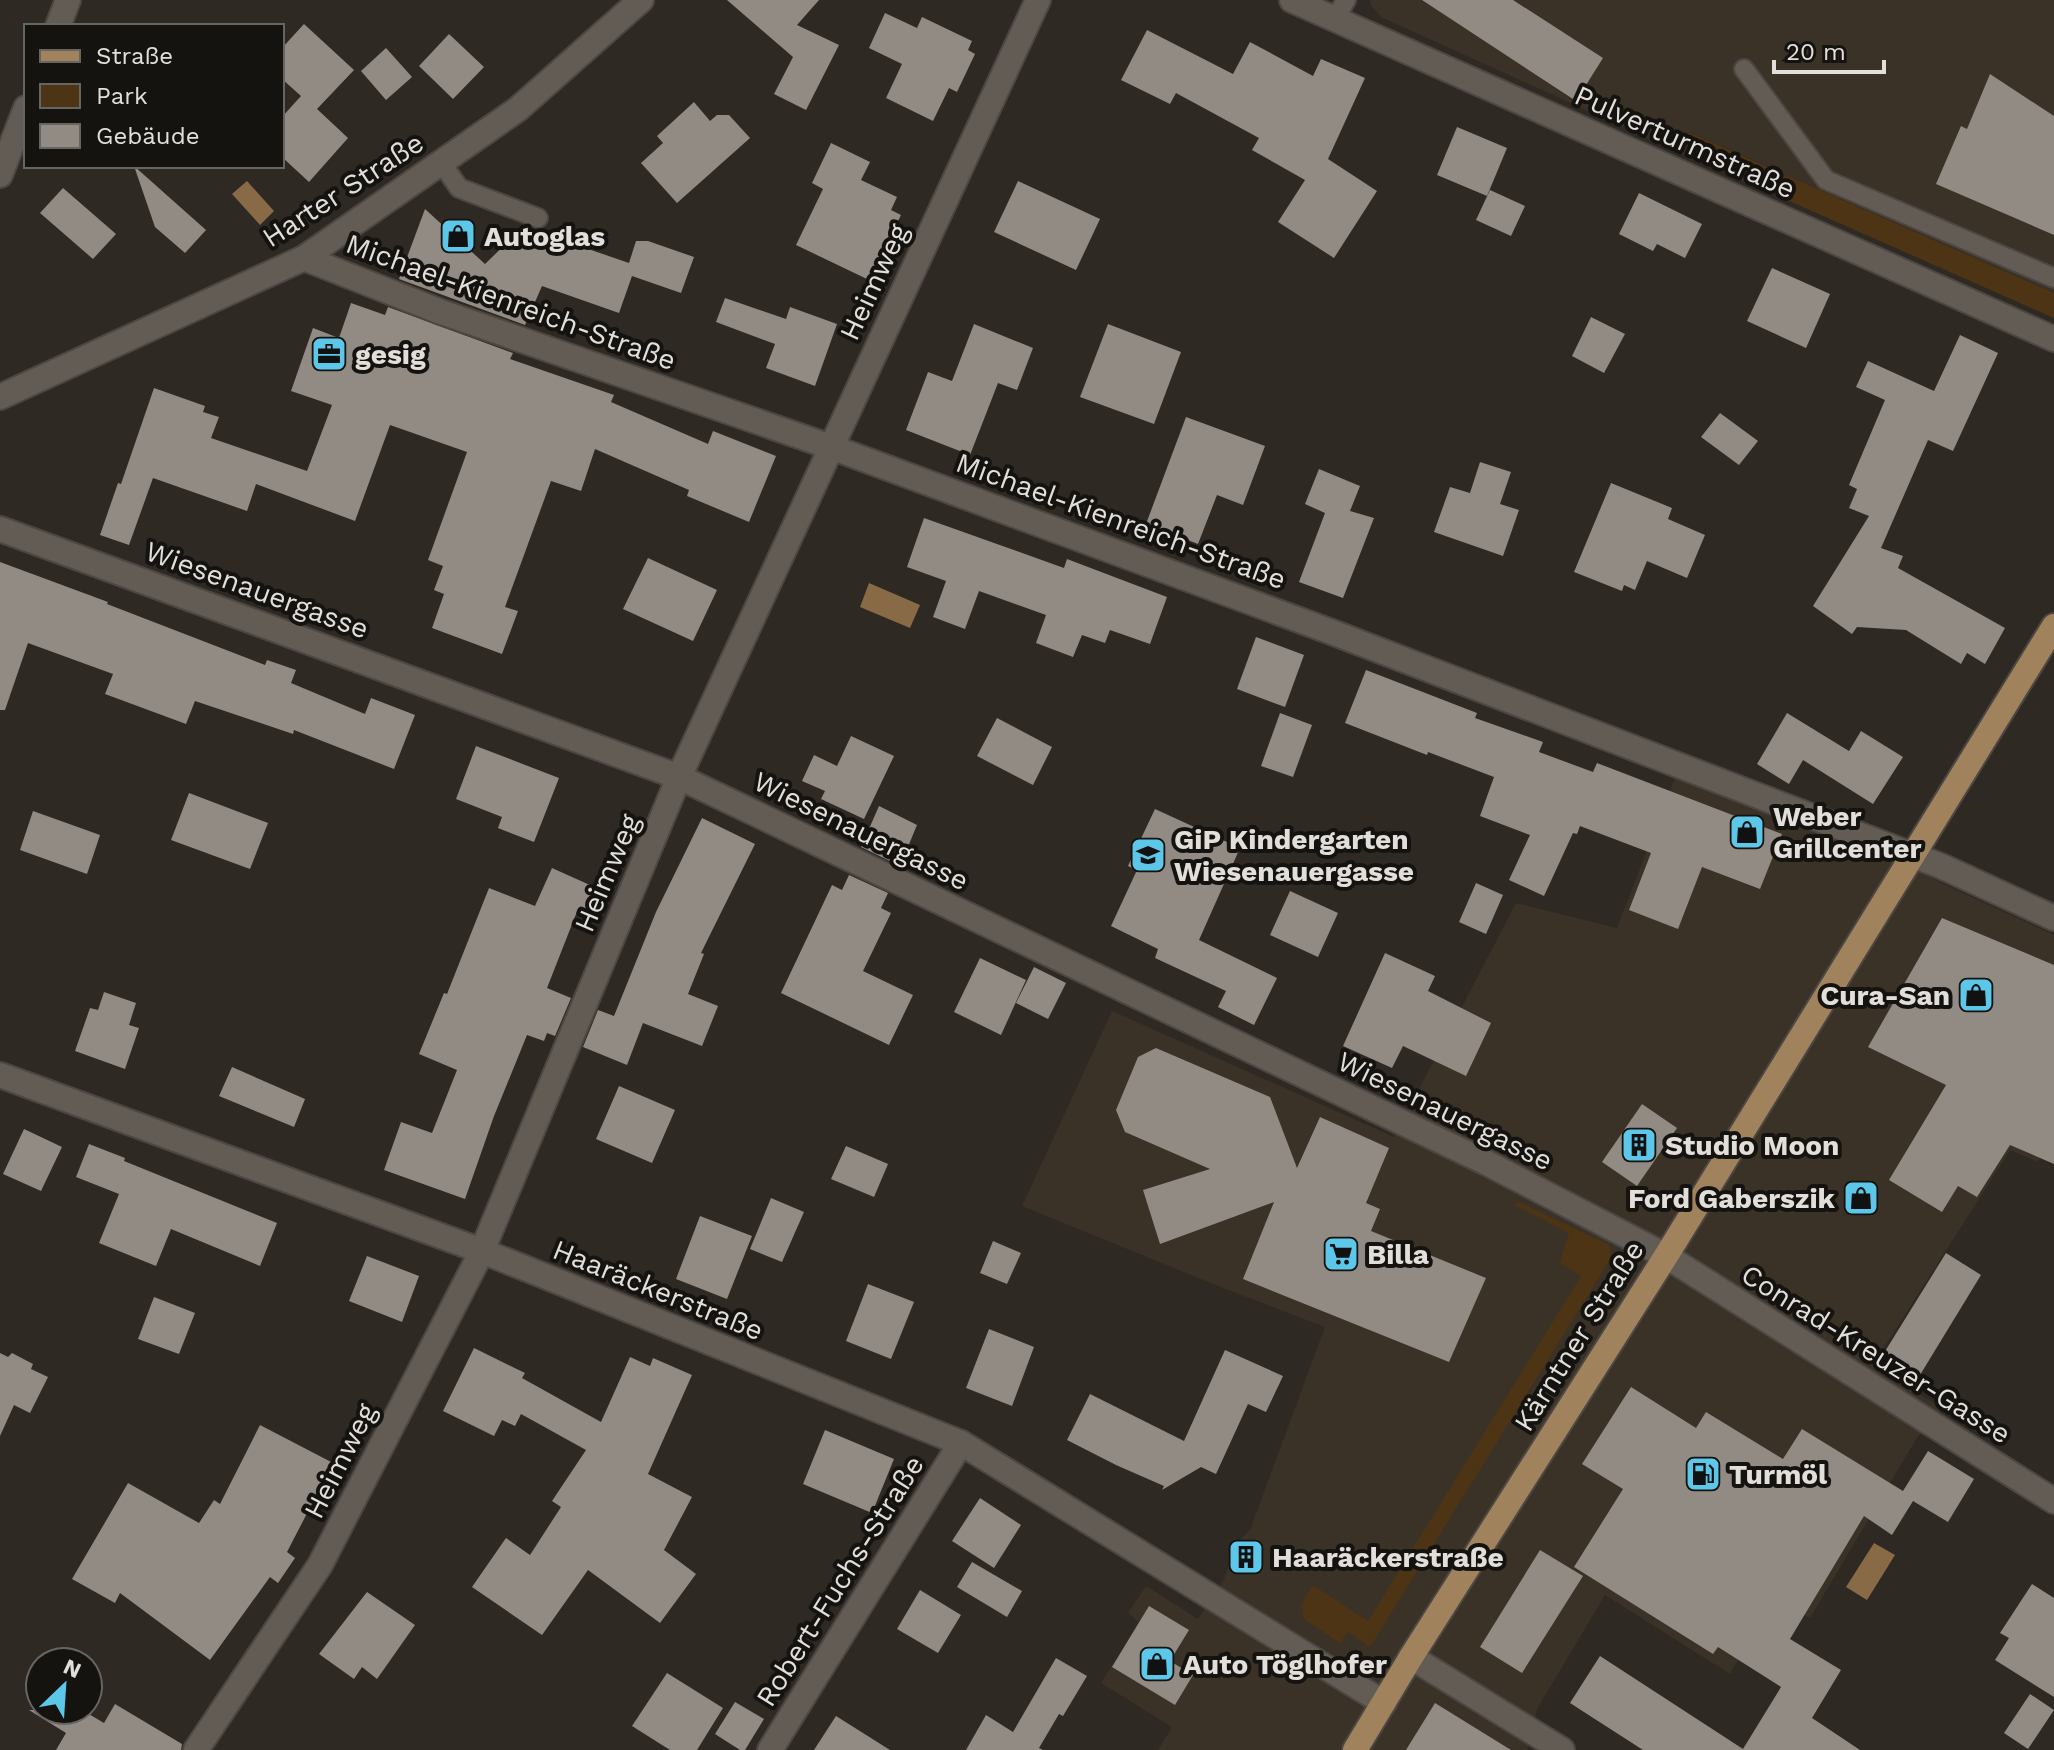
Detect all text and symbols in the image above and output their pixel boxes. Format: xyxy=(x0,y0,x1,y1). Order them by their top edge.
legend xyxy=(24,24,284,168)
scale bar xyxy=(1774,24,1884,74)
text: 20 m xyxy=(1786,38,1846,66)
text: Straße xyxy=(96,42,173,70)
street label: Pulverturmstraße xyxy=(1570,79,1800,205)
text: Park xyxy=(96,82,148,110)
text: Gebäude xyxy=(96,122,200,150)
street label: Harter Straße xyxy=(256,126,430,254)
shop icon: Autoglas xyxy=(439,217,477,255)
street label: Heimweg xyxy=(833,219,915,345)
place label: Autoglas xyxy=(484,220,605,253)
street label: Michael-Kienreich-Straße xyxy=(342,227,680,377)
office icon: gesig xyxy=(310,335,348,373)
place label: gesig xyxy=(355,338,426,371)
street label: Michael-Kienreich-Straße xyxy=(952,446,1290,596)
street label: Wiesenauergasse xyxy=(141,534,373,646)
street label: Wiesenauergasse xyxy=(748,765,974,897)
place label: Weber Grillcenter xyxy=(1773,800,1922,865)
street label: Heimweg xyxy=(568,809,647,937)
shop icon: Weber Grillcenter xyxy=(1728,813,1766,851)
place label: GiP Kindergarten Wiesenauergasse xyxy=(1174,823,1414,888)
school or university icon: GiP Kindergarten Wiesenauergasse xyxy=(1129,836,1167,874)
shop icon: Cura-San xyxy=(1957,976,1995,1014)
place label: Cura-San xyxy=(1820,979,1950,1012)
street label: Wiesenauergasse xyxy=(1332,1045,1558,1177)
building icon: Studio Moon xyxy=(1620,1126,1658,1164)
place label: Studio Moon xyxy=(1665,1129,1839,1162)
shop icon: Ford Gaberszik xyxy=(1842,1179,1880,1217)
place label: Ford Gaberszik xyxy=(1628,1182,1836,1215)
street label: Haaräckerstraße xyxy=(548,1233,768,1347)
supermarket icon: Billa xyxy=(1322,1235,1360,1273)
street label: Kärntner Straße xyxy=(1507,1235,1651,1437)
place label: Billa xyxy=(1367,1238,1430,1271)
street label: Conrad-Kreuzer-Gasse xyxy=(1735,1258,2017,1450)
street label: Heimweg xyxy=(297,1398,383,1524)
street label: Robert-Fuchs-Straße xyxy=(749,1450,931,1712)
fuel station icon: Turmöl xyxy=(1684,1455,1722,1493)
place label: Turmöl xyxy=(1729,1458,1828,1491)
building icon: Haaräckerstraße xyxy=(1227,1538,1265,1576)
place label: Haaräckerstraße xyxy=(1272,1541,1504,1574)
shop icon: Auto Töglhofer xyxy=(1138,1645,1176,1683)
north arrow xyxy=(24,1646,104,1726)
place label: Auto Töglhofer xyxy=(1183,1648,1387,1681)
text: N xyxy=(60,1654,85,1683)

